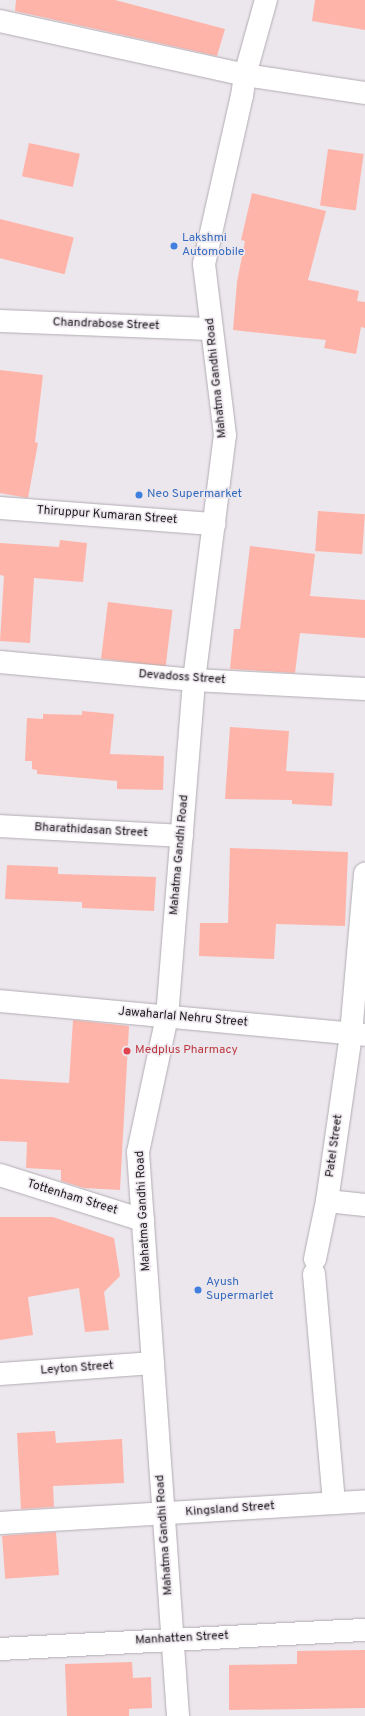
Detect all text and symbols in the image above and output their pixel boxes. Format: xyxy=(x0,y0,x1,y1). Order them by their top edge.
place label: Lakshmi Automobile xyxy=(182,232,244,260)
marker: Lakshmi Automobile xyxy=(169,241,179,251)
street label: Chandrabose Street xyxy=(52,316,160,334)
street label: Mahatma Gandhi Road xyxy=(204,317,230,439)
place label: Neo Supermarket xyxy=(147,488,242,502)
marker: Neo Supermarket xyxy=(134,490,144,500)
street label: Thiruppur Kumaran Street xyxy=(36,504,178,528)
street label: Devadoss Street xyxy=(138,668,226,688)
street label: Mahatma Gandhi Road xyxy=(168,794,192,916)
street label: Bharathidasan Street xyxy=(34,821,148,841)
street label: Jawaharlal Nehru Street xyxy=(118,1005,248,1031)
place label: Medplus Pharmacy xyxy=(135,1044,238,1058)
marker: Medplus Pharmacy xyxy=(122,1046,132,1056)
street label: Patel Street xyxy=(323,1114,347,1178)
street label: Mahatma Gandhi Road xyxy=(134,1150,154,1272)
street label: Tottenham Street xyxy=(25,1177,119,1219)
place label: Ayush Supermarlet xyxy=(206,1276,273,1304)
marker: Ayush Supermarlet xyxy=(193,1285,203,1295)
street label: Leyton Street xyxy=(40,1359,114,1379)
street label: Mahatma Gandhi Road xyxy=(154,1474,176,1596)
street label: Kingsland Street xyxy=(185,1500,275,1520)
street label: Manhatten Street xyxy=(135,1629,229,1649)

